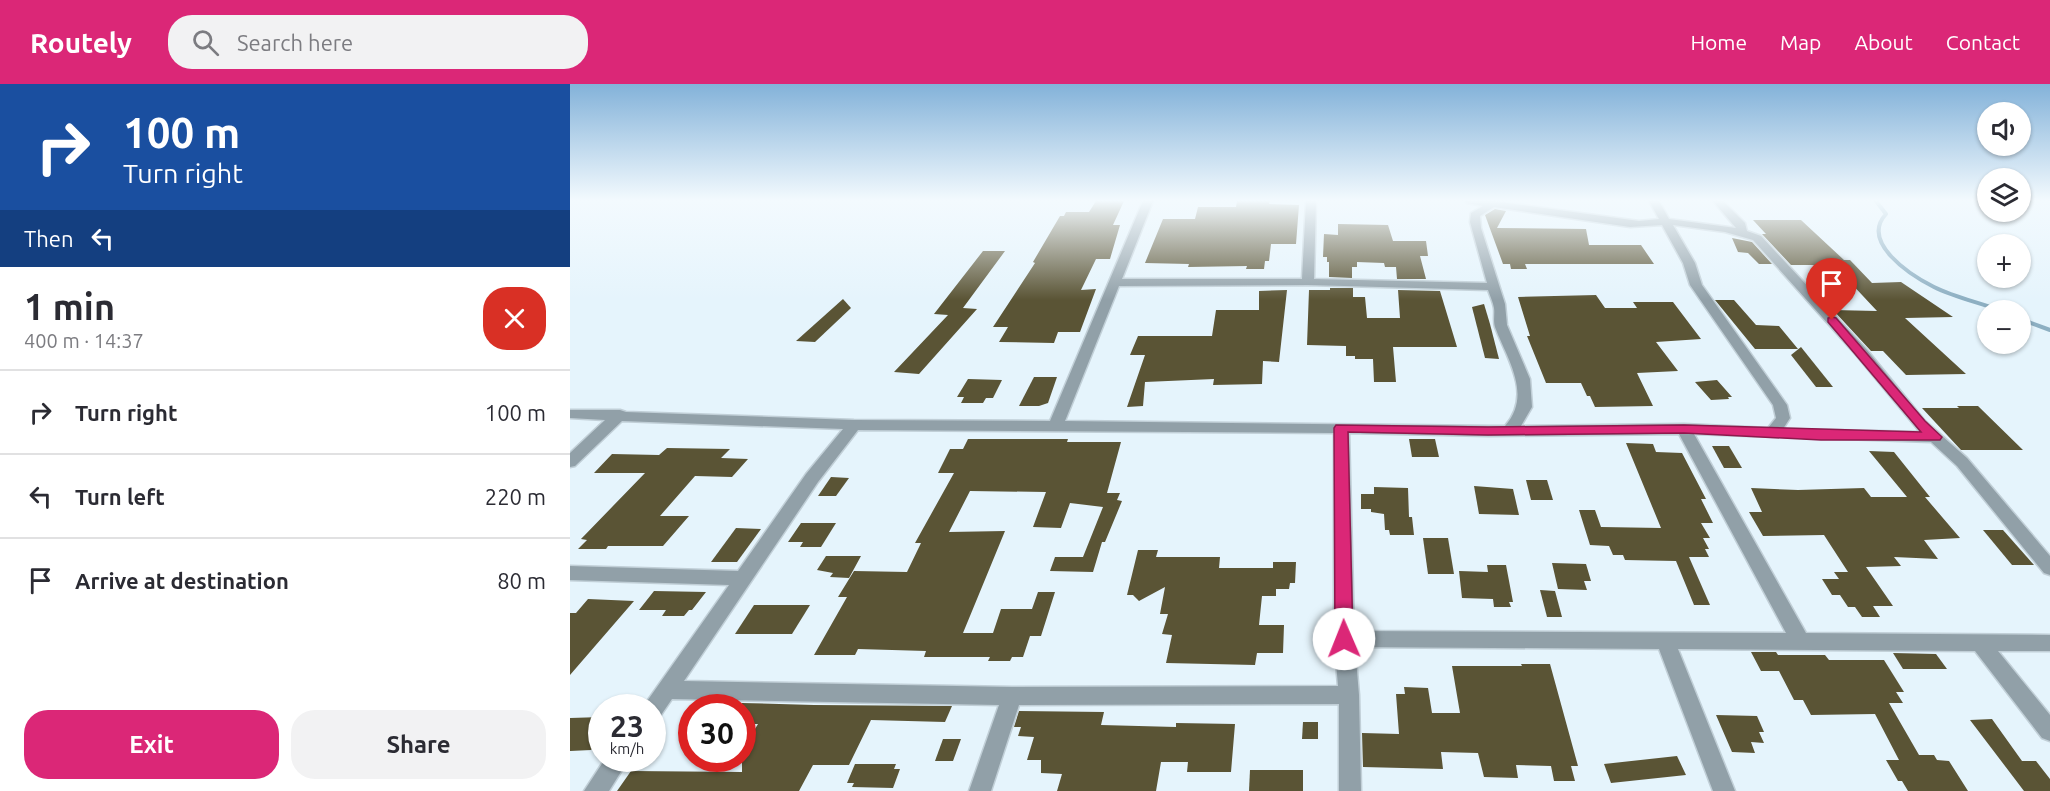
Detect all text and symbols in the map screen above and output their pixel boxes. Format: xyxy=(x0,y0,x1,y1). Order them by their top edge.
search box xyxy=(168,15,588,69)
icon: search xyxy=(189,26,222,59)
text: Routely xyxy=(30,27,132,58)
text: Search here xyxy=(237,30,353,55)
text: Home xyxy=(1690,30,1747,54)
text: Map xyxy=(1780,30,1821,54)
text: About xyxy=(1854,30,1913,54)
text: Contact xyxy=(1946,30,2020,54)
map controls xyxy=(1977,102,2031,354)
button: sound xyxy=(1977,102,2031,156)
icon: right xyxy=(24,108,102,186)
text: 100 m xyxy=(123,109,240,156)
text: Turn right xyxy=(123,158,243,188)
button: layers xyxy=(1977,168,2031,222)
icon: left xyxy=(86,222,119,255)
text: Then xyxy=(24,226,74,251)
button: + xyxy=(1977,234,2031,288)
pin xyxy=(1806,258,1857,320)
icon: arrive xyxy=(1815,267,1848,300)
text: 1 min xyxy=(24,286,115,327)
button: close xyxy=(483,287,546,350)
button: − xyxy=(1977,300,2031,354)
text: 400 m · 14:37 xyxy=(24,329,144,352)
icon: right xyxy=(24,396,57,429)
text: Turn right xyxy=(75,400,177,425)
text: 100 m xyxy=(485,400,546,425)
icon: left xyxy=(24,480,57,513)
text: Turn left xyxy=(75,484,165,509)
text: 220 m xyxy=(485,484,546,509)
icon: arrive xyxy=(24,564,57,597)
text: Arrive at destination xyxy=(75,568,289,593)
text: 80 m xyxy=(497,568,546,593)
position arrow xyxy=(1312,607,1376,671)
speed limit sign: 30 xyxy=(678,694,756,772)
text: 23 xyxy=(610,709,644,743)
button: Exit xyxy=(24,710,279,779)
button: Share xyxy=(291,710,546,779)
text: km/h xyxy=(610,740,644,757)

